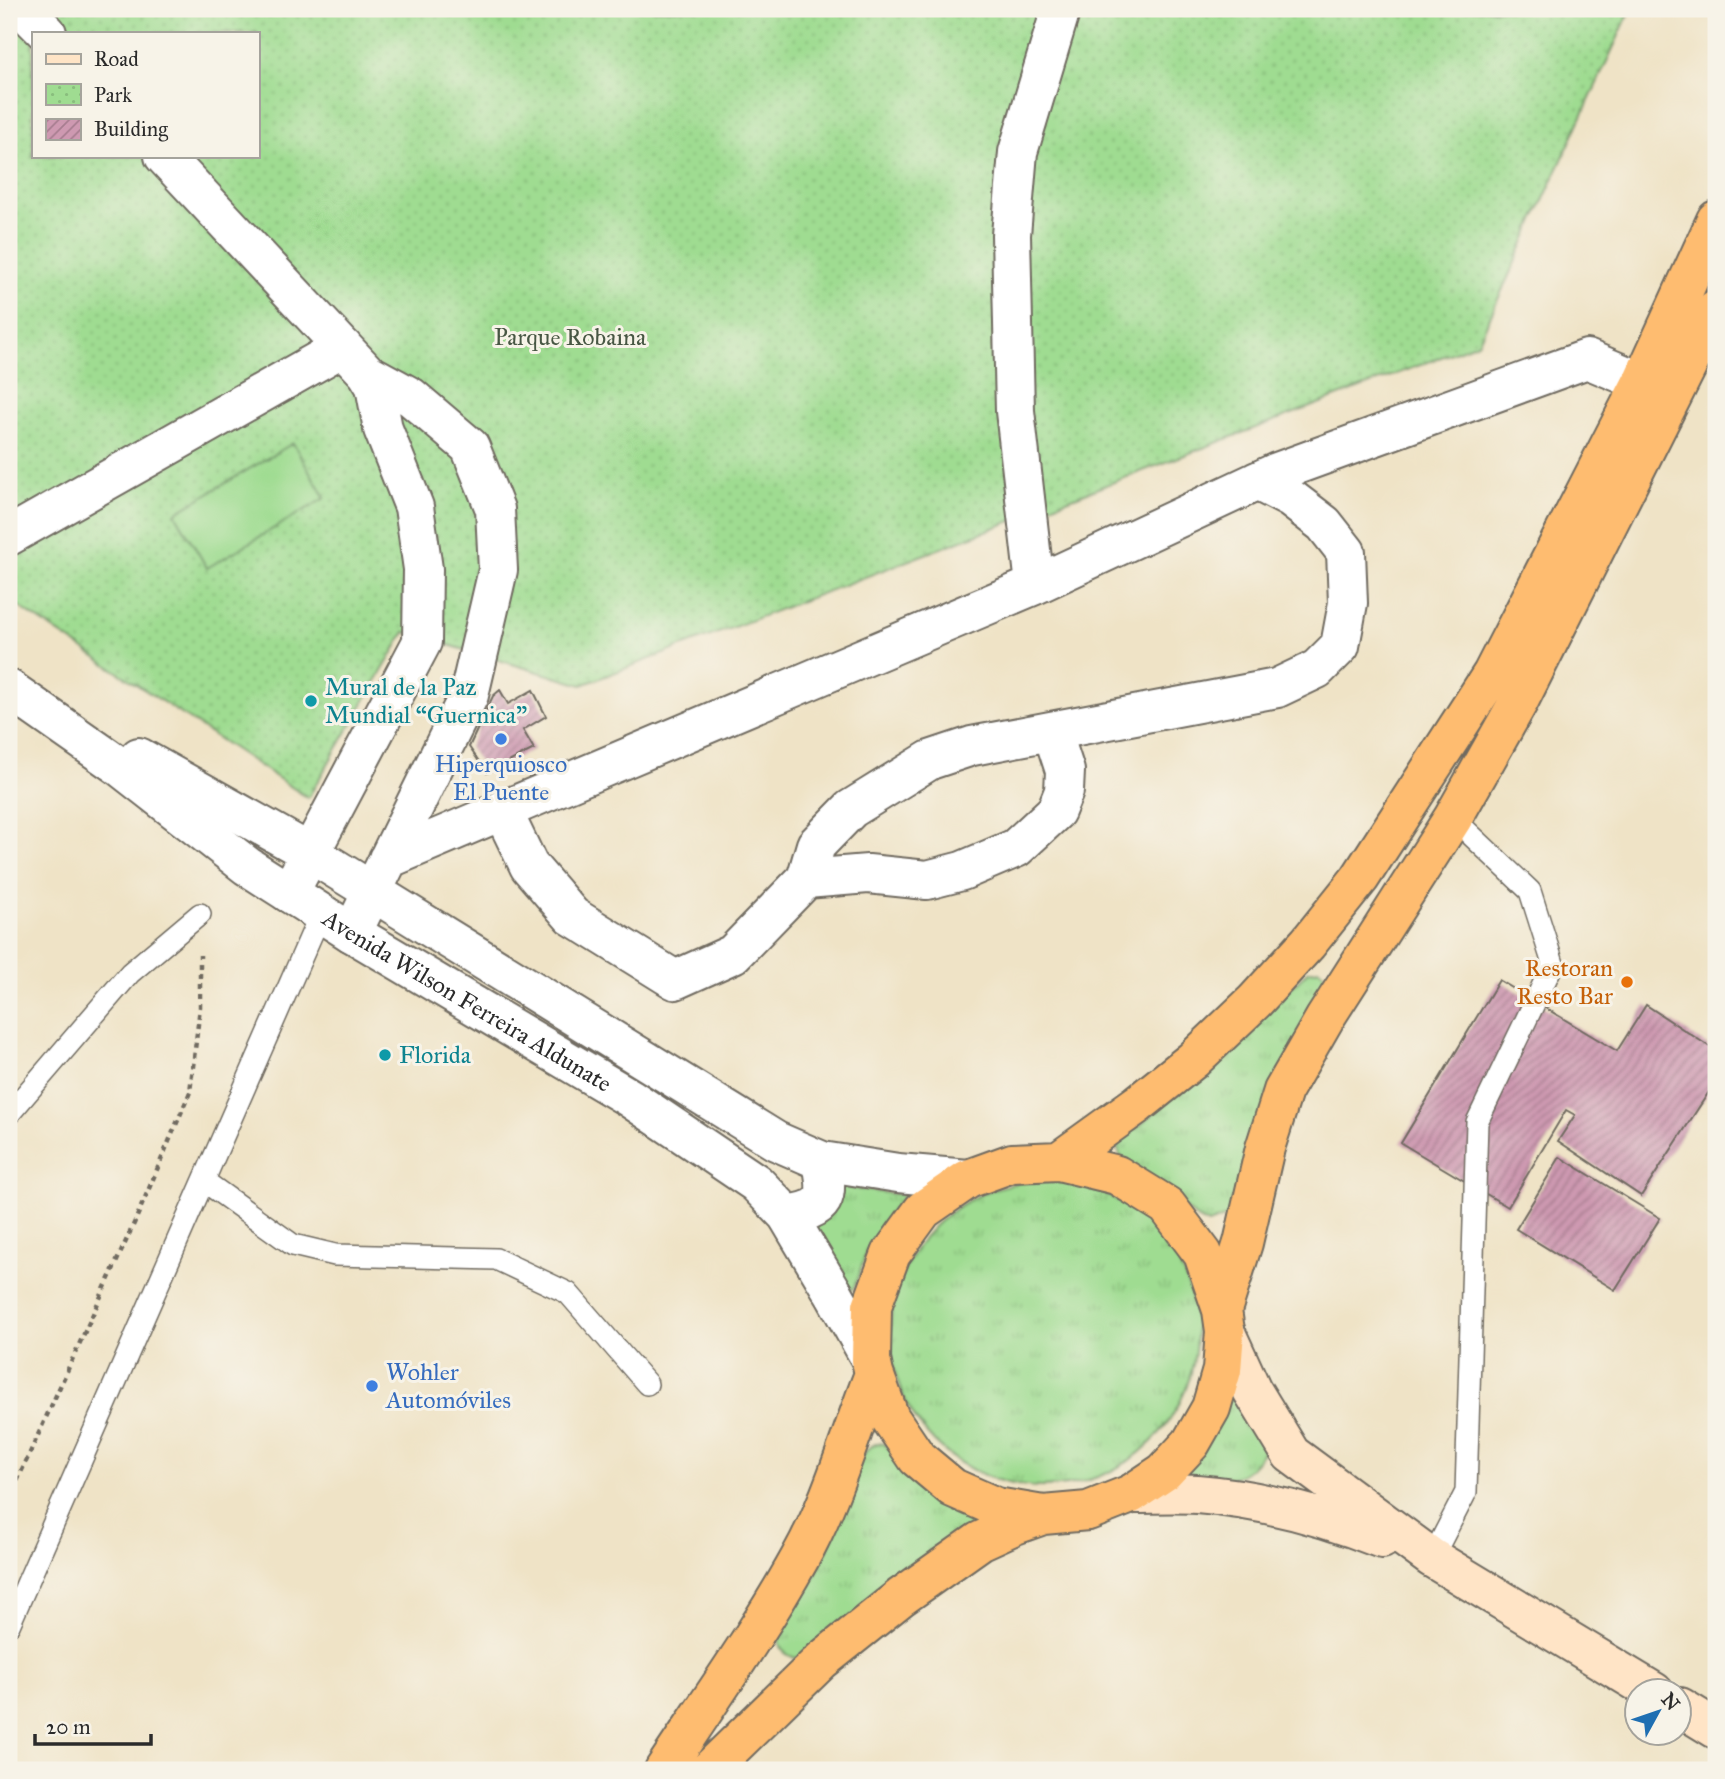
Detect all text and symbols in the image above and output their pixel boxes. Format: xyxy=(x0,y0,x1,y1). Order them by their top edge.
legend xyxy=(32,32,259,158)
text: Road xyxy=(94,46,139,72)
text: Park xyxy=(94,82,132,108)
text: Building xyxy=(94,116,168,142)
park label: Parque Robaina xyxy=(494,322,647,352)
place label: Mural de la Paz Mundial “Guernica” xyxy=(325,672,527,730)
marker: Mural de la Paz Mundial “Guernica” xyxy=(303,693,319,709)
marker: Hiperquiosco El Puente xyxy=(493,731,509,747)
place label: Hiperquiosco El Puente xyxy=(435,749,567,807)
street label: Avenida Wilson Ferreira Aldunate xyxy=(316,903,617,1099)
place label: Restoran Resto Bar xyxy=(1517,953,1613,1011)
marker: Restoran Resto Bar xyxy=(1619,974,1635,990)
place label: Florida xyxy=(399,1040,472,1070)
marker: Florida xyxy=(377,1047,393,1063)
place label: Wohler Automóviles xyxy=(385,1357,511,1415)
marker: Wohler Automóviles xyxy=(364,1378,380,1394)
north arrow xyxy=(1624,1678,1694,1748)
text: N xyxy=(1657,1688,1685,1715)
scale bar xyxy=(35,1702,150,1746)
text: 20 m xyxy=(46,1714,91,1740)

